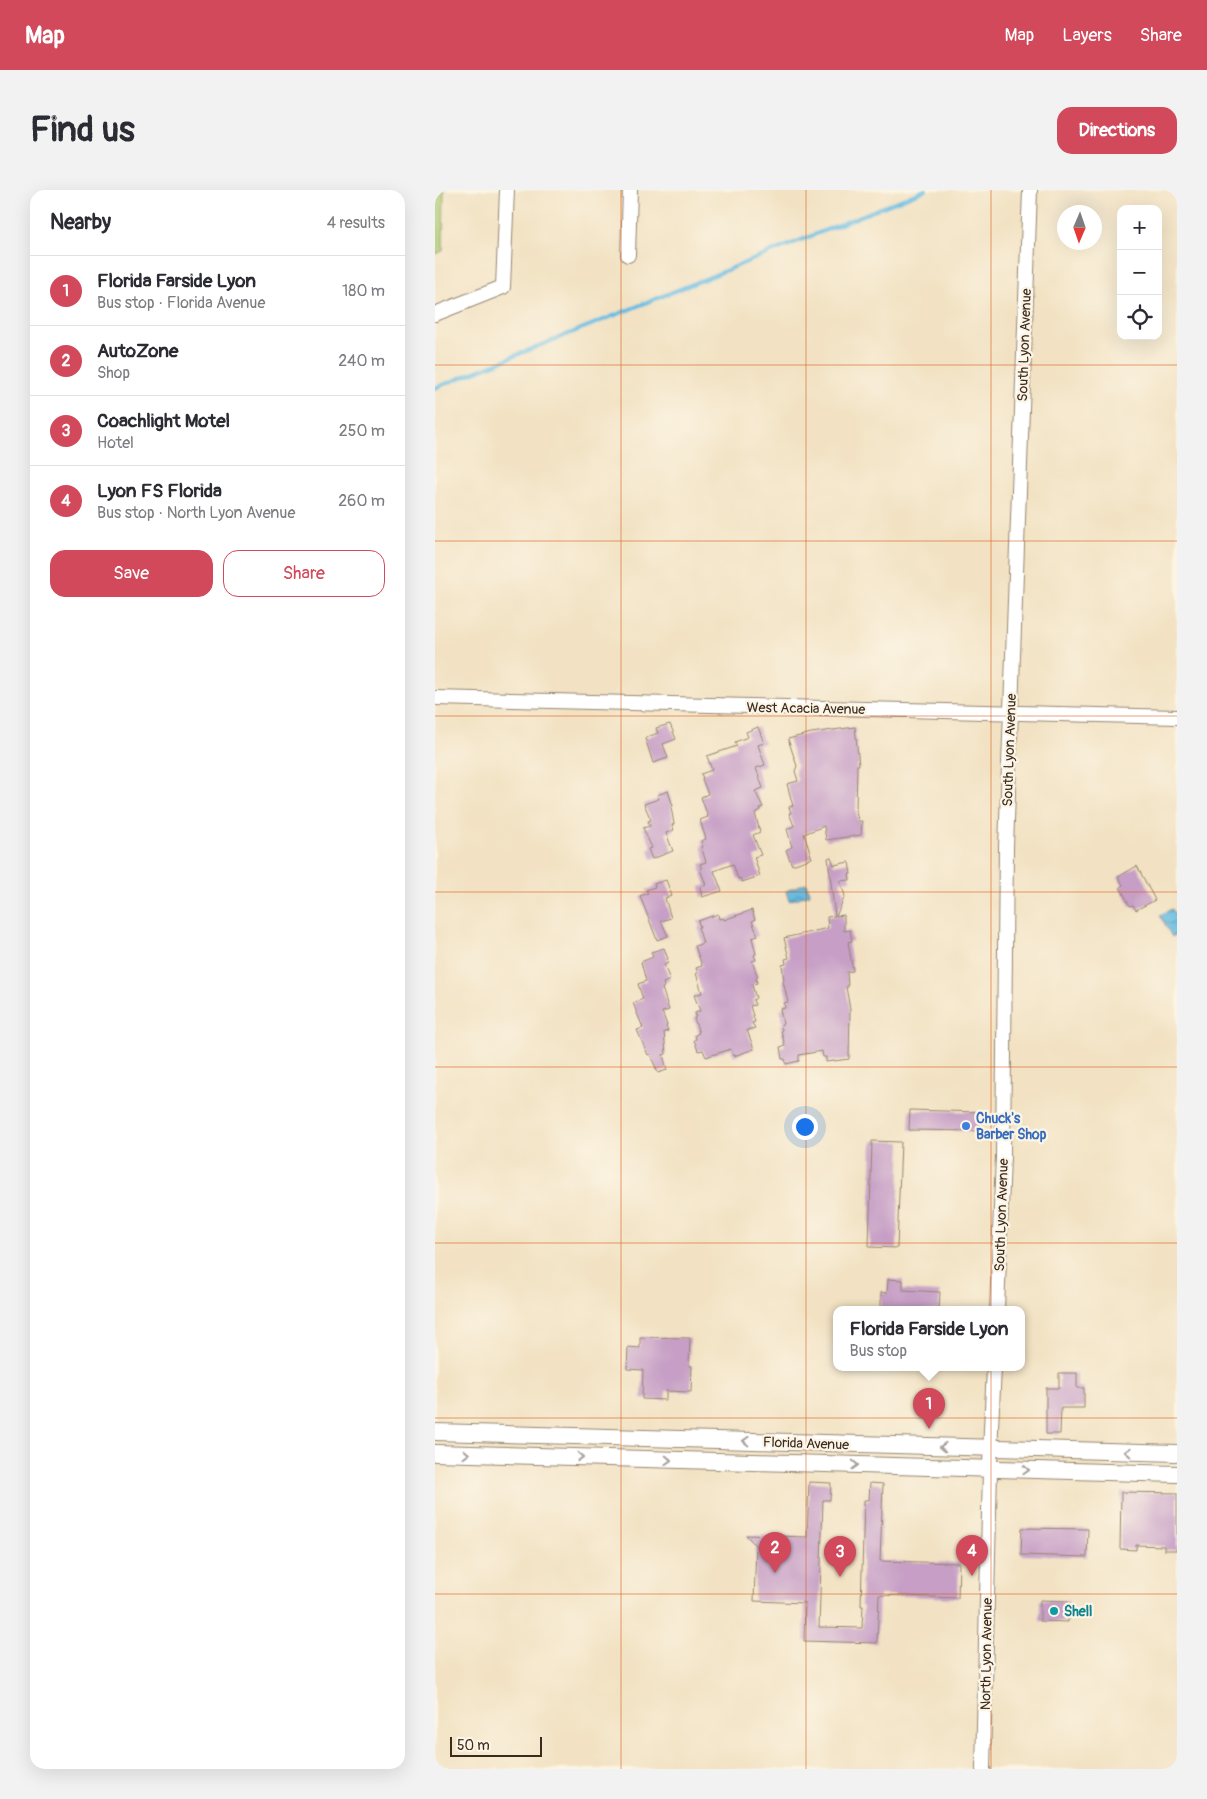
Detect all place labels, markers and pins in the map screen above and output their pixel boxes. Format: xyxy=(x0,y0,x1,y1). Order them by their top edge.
place label: Chuck's Barber Shop xyxy=(976,1110,1047,1143)
marker: Chuck's Barber Shop xyxy=(960,1120,972,1132)
pin: 1 xyxy=(913,1388,945,1429)
pin: 2 xyxy=(759,1532,791,1573)
pin: 4 xyxy=(956,1535,988,1576)
pin: 3 xyxy=(824,1536,856,1577)
place label: Shell xyxy=(1064,1603,1092,1620)
marker: Shell xyxy=(1048,1605,1060,1617)

